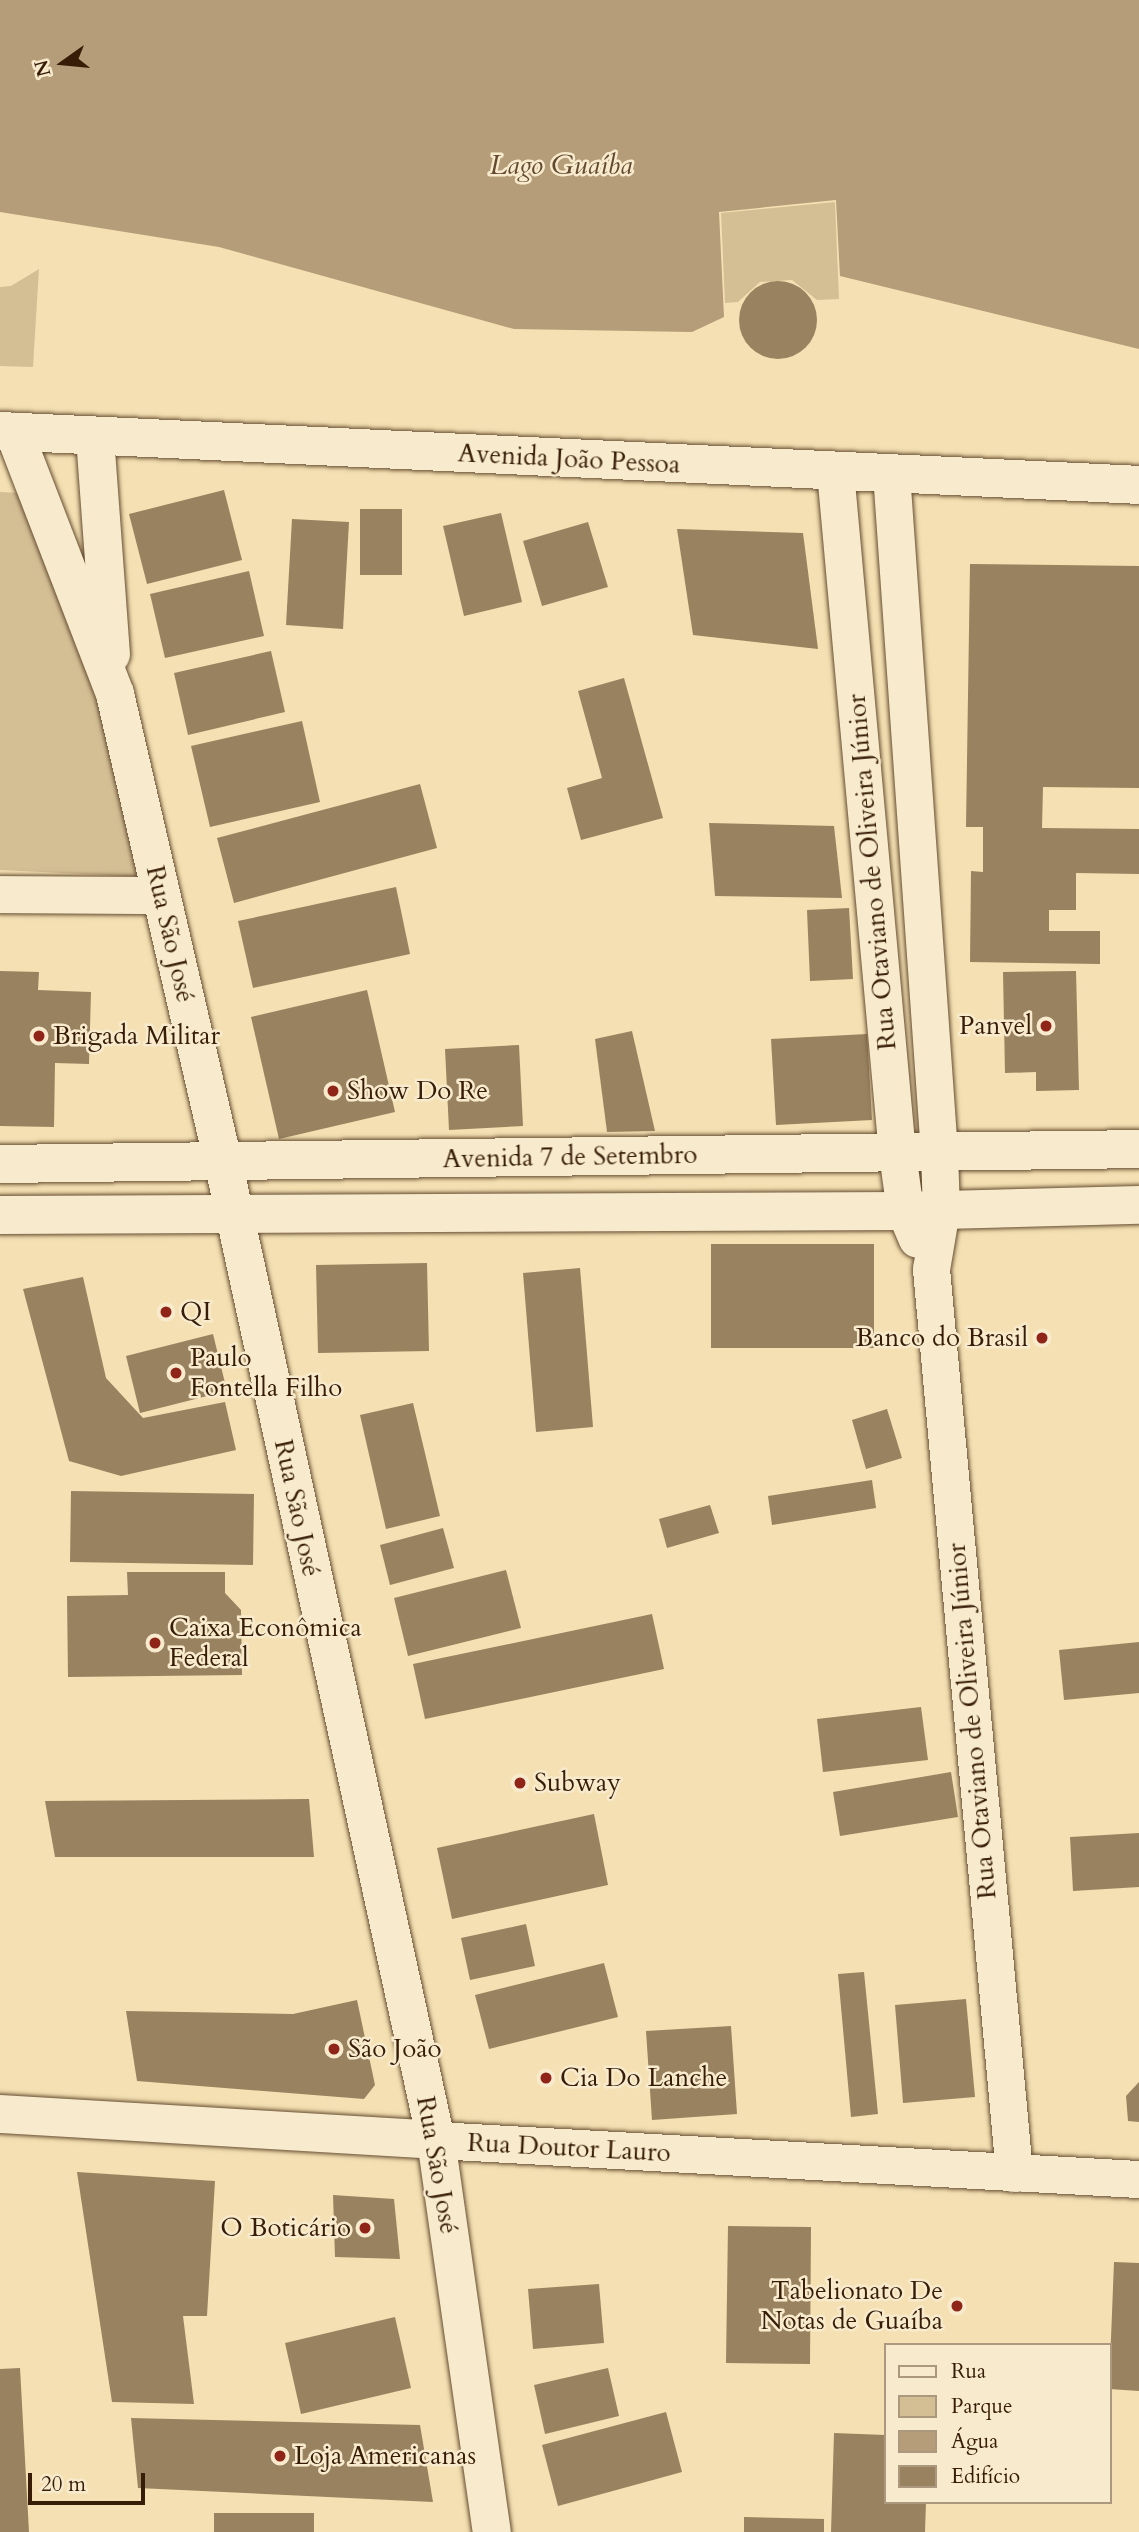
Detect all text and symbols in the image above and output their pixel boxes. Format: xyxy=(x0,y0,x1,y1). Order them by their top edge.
north arrow xyxy=(28,28,98,98)
text: N xyxy=(28,57,57,80)
water label: Lago Guaíba xyxy=(489,148,633,182)
street label: Avenida João Pessoa xyxy=(457,438,681,480)
street label: Rua Otaviano de Oliveira Júnior xyxy=(841,693,903,1051)
street label: Rua São José xyxy=(139,863,201,1005)
place label: Panvel xyxy=(959,1010,1032,1042)
marker: Panvel xyxy=(1038,1018,1054,1034)
place label: Brigada Militar xyxy=(53,1020,220,1052)
marker: Brigada Militar xyxy=(31,1028,47,1044)
place label: Show Do Re xyxy=(347,1075,488,1107)
marker: Show Do Re xyxy=(325,1083,341,1099)
street label: Avenida 7 de Setembro xyxy=(442,1139,698,1175)
place label: QI xyxy=(180,1296,211,1328)
marker: QI xyxy=(158,1304,174,1320)
place label: Banco do Brasil xyxy=(856,1322,1028,1354)
marker: Banco do Brasil xyxy=(1034,1330,1050,1346)
place label: Paulo Fontella Filho xyxy=(190,1342,342,1404)
marker: Paulo Fontella Filho xyxy=(168,1365,184,1381)
street label: Rua São José xyxy=(267,1437,327,1579)
street label: Rua Otaviano de Oliveira Júnior xyxy=(941,1542,1003,1900)
place label: Caixa Econômica Federal xyxy=(169,1612,362,1674)
marker: Caixa Econômica Federal xyxy=(147,1635,163,1651)
place label: Subway xyxy=(534,1767,621,1799)
marker: Subway xyxy=(512,1775,528,1791)
place label: São João xyxy=(348,2033,442,2065)
marker: São João xyxy=(326,2041,342,2057)
place label: Cia Do Lanche xyxy=(560,2062,727,2094)
marker: Cia Do Lanche xyxy=(538,2070,554,2086)
street label: Rua São José xyxy=(410,2094,464,2236)
street label: Rua Doutor Lauro xyxy=(467,2127,671,2169)
place label: O Boticário xyxy=(220,2212,351,2244)
marker: O Boticário xyxy=(357,2220,373,2236)
place label: Tabelionato De Notas de Guaíba xyxy=(760,2275,943,2336)
marker: Tabelionato De Notas de Guaíba xyxy=(949,2298,965,2314)
legend xyxy=(884,2343,1111,2504)
text: Rua xyxy=(951,2357,986,2386)
text: Parque xyxy=(951,2392,1012,2421)
text: Água xyxy=(951,2427,998,2456)
place label: Loja Americanas xyxy=(294,2440,476,2472)
marker: Loja Americanas xyxy=(272,2448,288,2464)
scale bar xyxy=(32,2458,149,2502)
text: Edifício xyxy=(951,2462,1020,2491)
text: 20 m xyxy=(41,2470,86,2499)

